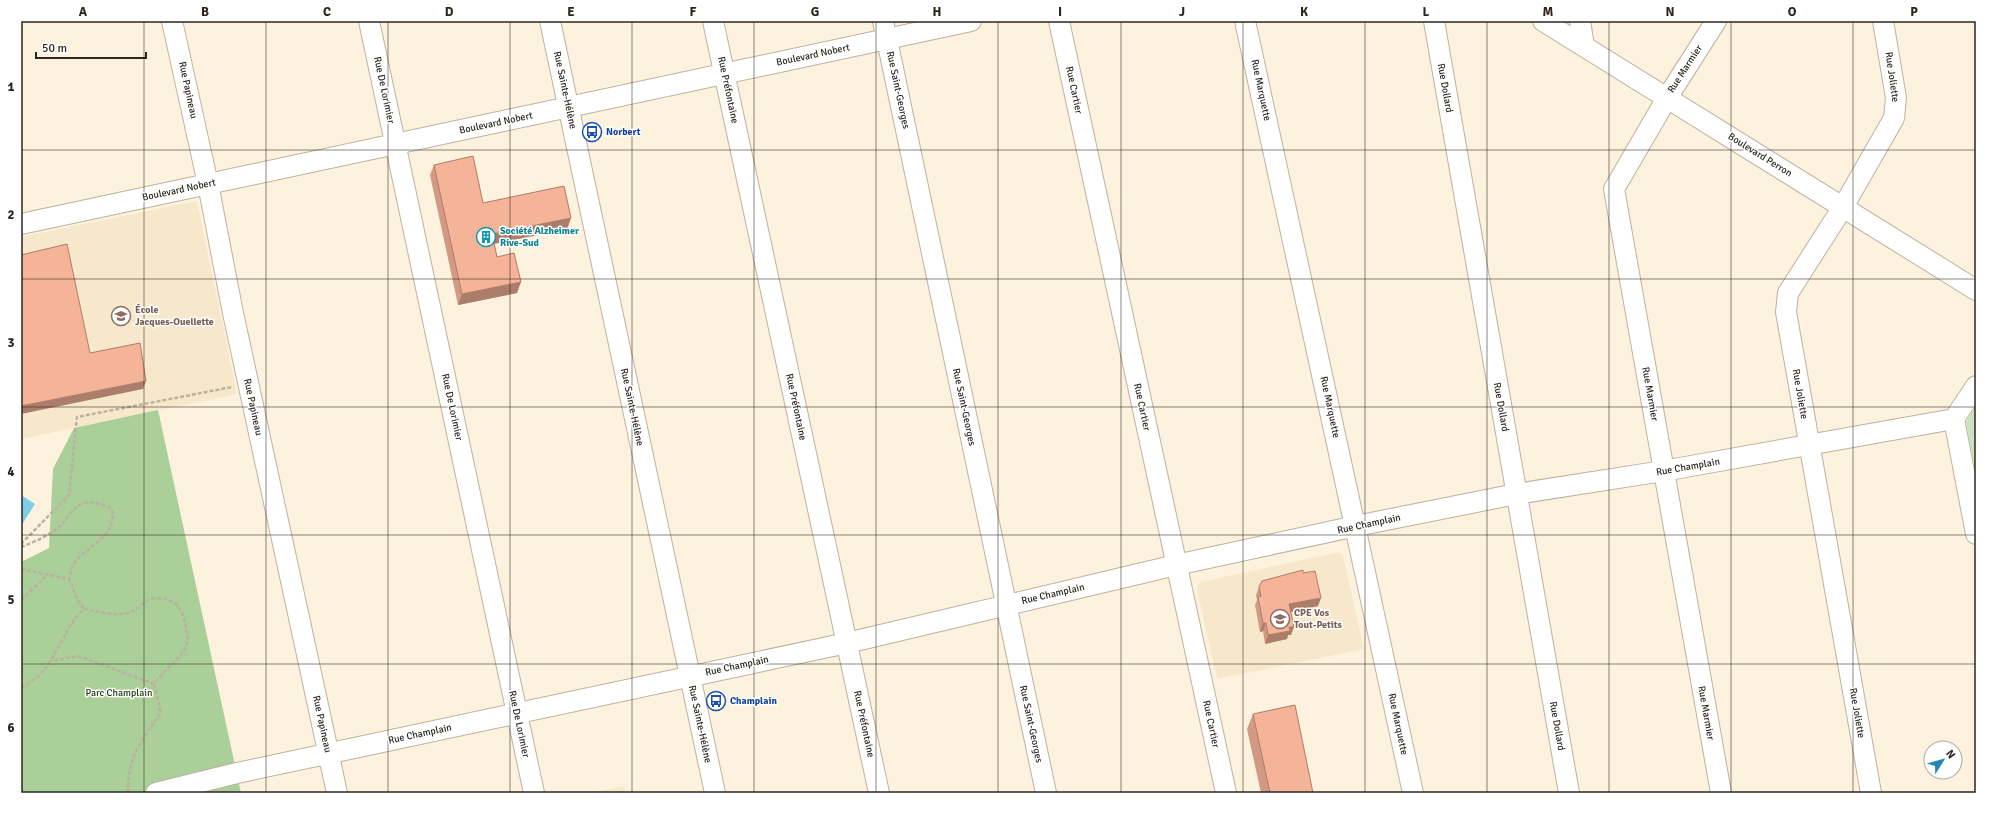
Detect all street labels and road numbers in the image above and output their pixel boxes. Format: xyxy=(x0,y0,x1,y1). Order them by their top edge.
street label: Boulevard Nobert xyxy=(775,41,851,69)
street label: Rue Marmier xyxy=(1665,43,1705,95)
street label: Rue Sainte-Hélène xyxy=(551,50,579,130)
street label: Rue Saint-Georges xyxy=(884,50,912,131)
street label: Rue Joliette xyxy=(1883,51,1901,103)
street label: Rue De Lorimier xyxy=(371,55,397,125)
street label: Rue Préfontaine xyxy=(715,55,741,125)
street label: Rue Marquette xyxy=(1249,58,1273,122)
street label: Rue Papineau xyxy=(176,60,200,120)
street label: Rue Dollard xyxy=(1435,62,1455,114)
street label: Rue Cartier xyxy=(1063,65,1085,115)
street label: Boulevard Nobert xyxy=(458,109,534,137)
street label: Boulevard Perron xyxy=(1726,130,1794,180)
street label: Boulevard Nobert xyxy=(141,176,217,204)
street label: Rue Marmier xyxy=(1639,366,1661,422)
street label: Rue Sainte-Hélène xyxy=(618,367,646,447)
street label: Rue Saint-Georges xyxy=(950,367,978,448)
street label: Rue Joliette xyxy=(1790,368,1810,420)
street label: Rue De Lorimier xyxy=(439,372,465,442)
street label: Rue Préfontaine xyxy=(783,372,809,442)
street label: Rue Marquette xyxy=(1318,375,1342,439)
street label: Rue Papineau xyxy=(241,377,265,437)
street label: Rue Dollard xyxy=(1491,381,1511,433)
street label: Rue Cartier xyxy=(1131,382,1153,432)
street label: Rue Champlain xyxy=(1655,455,1721,479)
street label: Rue Champlain xyxy=(1336,511,1402,537)
street label: Rue Champlain xyxy=(1020,581,1086,607)
street label: Rue Champlain xyxy=(704,653,770,679)
street label: Rue Sainte-Hélène xyxy=(686,684,714,764)
street label: Rue Saint-Georges xyxy=(1017,684,1045,765)
street label: Rue Marmier xyxy=(1695,685,1717,741)
street label: Rue Joliette xyxy=(1847,687,1867,739)
street label: Rue De Lorimier xyxy=(506,689,532,759)
street label: Rue Préfontaine xyxy=(851,689,877,759)
street label: Rue Marquette xyxy=(1386,692,1410,756)
street label: Rue Papineau xyxy=(310,694,334,754)
street label: Rue Cartier xyxy=(1200,699,1222,749)
street label: Rue Dollard xyxy=(1547,700,1567,752)
street label: Rue Champlain xyxy=(387,721,453,747)

